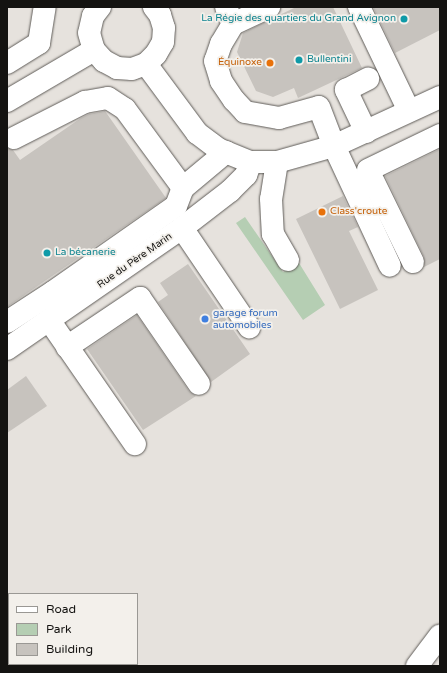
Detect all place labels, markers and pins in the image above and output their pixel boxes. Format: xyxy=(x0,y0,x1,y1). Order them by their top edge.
place label: La Régie des quartiers du Grand Avignon xyxy=(201,13,396,25)
marker: La Régie des quartiers du Grand Avignon xyxy=(399,14,409,24)
place label: Bullentini xyxy=(307,54,351,66)
marker: Bullentini xyxy=(294,55,304,65)
place label: Équinoxe xyxy=(218,57,262,69)
marker: Équinoxe xyxy=(265,58,275,68)
place label: Class'croute xyxy=(330,206,387,218)
marker: Class'croute xyxy=(317,207,327,217)
place label: La bécanerie xyxy=(55,247,116,259)
marker: La bécanerie xyxy=(42,248,52,258)
place label: garage forum automobiles xyxy=(213,307,278,330)
marker: garage forum automobiles xyxy=(200,314,210,324)

